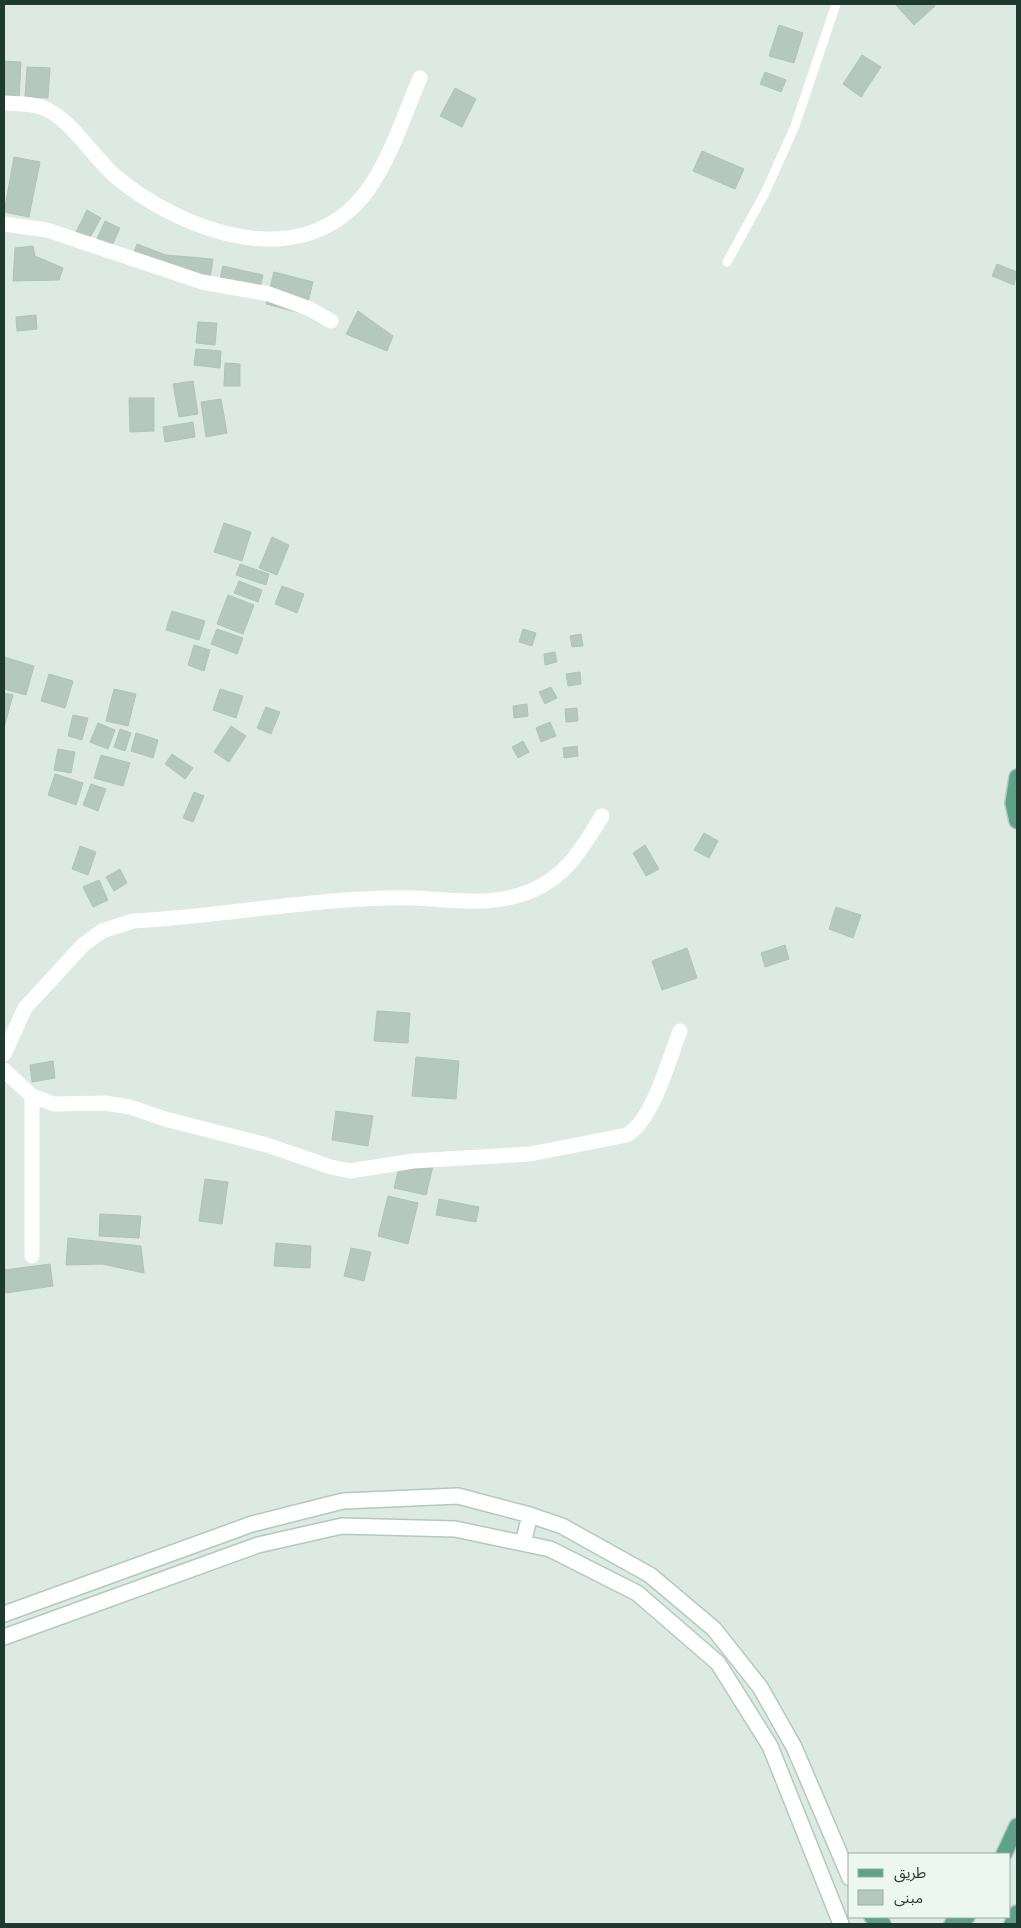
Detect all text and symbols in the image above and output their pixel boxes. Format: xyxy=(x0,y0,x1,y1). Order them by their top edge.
legend xyxy=(848,1853,1011,1918)
text: طريق xyxy=(894,1864,926,1883)
text: مبنى xyxy=(894,1889,923,1907)

